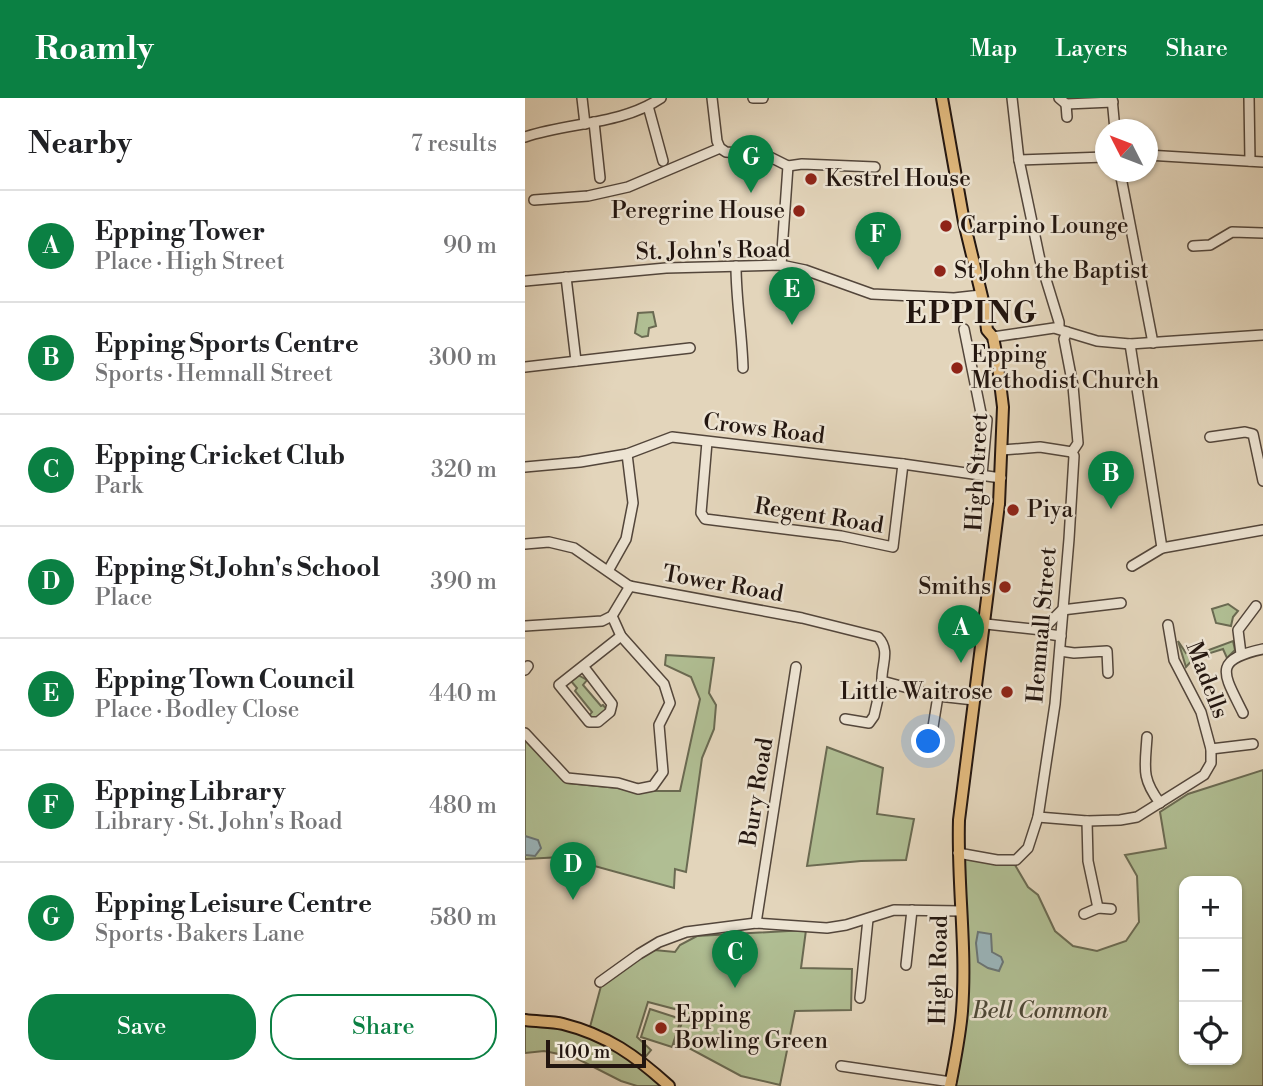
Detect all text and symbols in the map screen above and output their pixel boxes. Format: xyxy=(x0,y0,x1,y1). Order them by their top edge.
text: Roamly xyxy=(35,29,154,70)
text: Map xyxy=(970,34,1017,64)
text: Layers xyxy=(1055,34,1127,64)
text: Share xyxy=(1165,34,1228,64)
north arrow xyxy=(1095,119,1158,182)
text: Nearby xyxy=(28,125,132,163)
text: 7 results xyxy=(411,130,497,158)
pin: G xyxy=(728,135,774,193)
place label: Kestrel House xyxy=(825,165,971,193)
marker: Kestrel House xyxy=(803,171,819,187)
place label: Peregrine House xyxy=(611,197,785,225)
marker: Peregrine House xyxy=(791,203,807,219)
pin: F xyxy=(855,212,901,270)
place label: Carpino Lounge xyxy=(960,212,1129,240)
text: Epping Tower xyxy=(95,216,265,248)
marker: Carpino Lounge xyxy=(938,218,954,234)
text: A xyxy=(43,232,59,260)
text: 90 m xyxy=(443,232,497,260)
street label: St. John's Road xyxy=(635,236,791,266)
text: Place · High Street xyxy=(95,248,285,276)
place label: St John the Baptist xyxy=(954,257,1149,285)
marker: St John the Baptist xyxy=(932,263,948,279)
pin: E xyxy=(769,267,815,325)
district label: EPPING xyxy=(905,295,1039,333)
text: Epping Sports Centre xyxy=(95,328,359,360)
place label: Epping Methodist Church xyxy=(971,341,1160,395)
text: B xyxy=(42,344,60,372)
text: 300 m xyxy=(429,344,497,372)
text: Sports · Hemnall Street xyxy=(95,360,333,388)
marker: Epping Methodist Church xyxy=(949,360,965,376)
street label: Crows Road xyxy=(702,408,826,450)
street label: High Street xyxy=(960,412,994,532)
text: Epping Cricket Club xyxy=(95,440,345,472)
pin: B xyxy=(1088,451,1134,509)
text: C xyxy=(43,456,59,484)
text: 320 m xyxy=(431,456,497,484)
text: Park xyxy=(95,472,143,500)
street label: Regent Road xyxy=(752,492,886,540)
place label: Piya xyxy=(1027,496,1073,524)
marker: Piya xyxy=(1005,502,1021,518)
street label: Hemnall Street xyxy=(1021,546,1063,704)
text: Epping St John's School xyxy=(95,552,380,584)
street label: Tower Road xyxy=(661,560,785,608)
text: D xyxy=(42,568,60,596)
text: 390 m xyxy=(430,568,497,596)
place label: Smiths xyxy=(918,573,991,601)
marker: Smiths xyxy=(997,579,1013,595)
text: Place xyxy=(95,584,152,612)
pin: A xyxy=(938,605,984,663)
street label: Madells xyxy=(1180,637,1234,723)
text: Epping Town Council xyxy=(95,664,355,696)
place label: Little Waitrose xyxy=(840,678,993,706)
text: E xyxy=(43,680,59,708)
text: 440 m xyxy=(429,680,497,708)
marker: Little Waitrose xyxy=(999,684,1015,700)
text: Place · Bodley Close xyxy=(95,696,299,724)
your location xyxy=(911,724,945,758)
street label: Bury Road xyxy=(734,736,779,849)
text: Epping Library xyxy=(95,776,286,808)
text: F xyxy=(43,792,59,820)
text: 480 m xyxy=(429,792,497,820)
text: Library · St. John's Road xyxy=(95,808,342,836)
pin: D xyxy=(550,842,596,900)
map controls xyxy=(1179,876,1242,1065)
button: + xyxy=(1179,876,1242,939)
text: Epping Leisure Centre xyxy=(95,888,372,920)
text: G xyxy=(42,904,60,932)
text: 580 m xyxy=(430,904,497,932)
street label: High Road xyxy=(924,915,954,1025)
text: Sports · Bakers Lane xyxy=(95,920,305,948)
pin: C xyxy=(712,930,758,988)
button: − xyxy=(1179,939,1242,1002)
button: Save xyxy=(28,994,256,1060)
button: Share xyxy=(270,994,497,1060)
park label: Bell Common xyxy=(971,997,1109,1025)
place label: Epping Bowling Green xyxy=(674,1001,828,1055)
button: locate xyxy=(1179,1002,1242,1065)
marker: Epping Bowling Green xyxy=(653,1020,669,1036)
scale bar xyxy=(546,1037,646,1069)
text: 100 m xyxy=(557,1040,610,1064)

